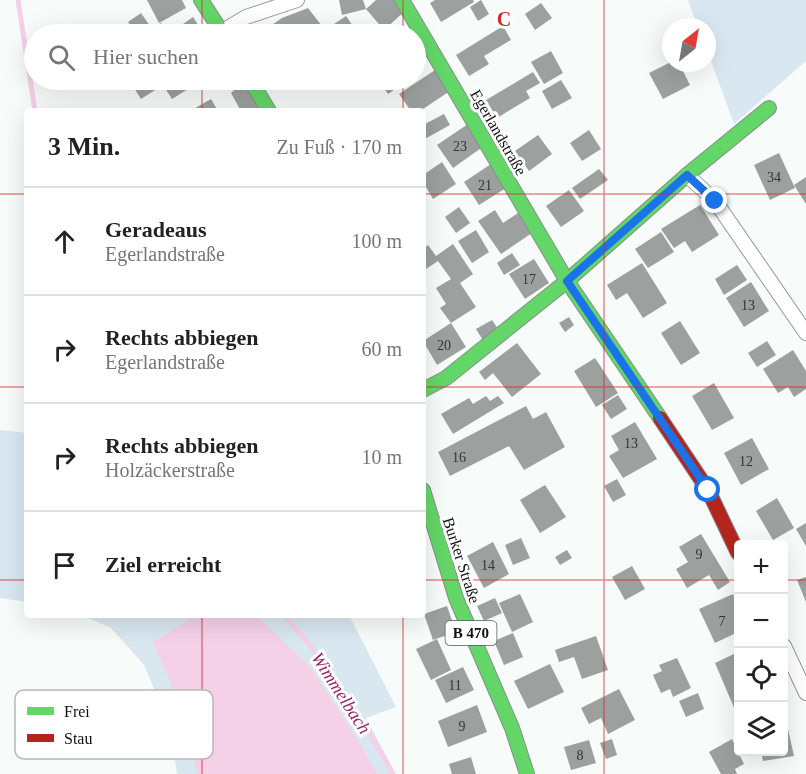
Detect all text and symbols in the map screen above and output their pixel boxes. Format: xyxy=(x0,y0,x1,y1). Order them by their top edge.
text: C xyxy=(497,8,511,30)
north arrow xyxy=(662,18,716,72)
search box xyxy=(24,24,426,90)
icon: search xyxy=(45,41,78,74)
text: Hier suchen xyxy=(93,44,199,69)
street label: Egerlandstraße xyxy=(466,86,530,179)
text: 3 Min. xyxy=(48,132,120,161)
text: Zu Fuß · 170 m xyxy=(276,136,402,158)
house number: 23 xyxy=(453,139,467,154)
house number: 34 xyxy=(767,170,781,185)
house number: 21 xyxy=(478,178,492,193)
route end xyxy=(701,187,727,213)
text: Geradeaus xyxy=(105,217,206,242)
icon: ahead xyxy=(48,225,81,258)
text: 100 m xyxy=(351,230,402,252)
text: Egerlandstraße xyxy=(105,243,225,265)
house number: 17 xyxy=(522,272,536,287)
house number: 13 xyxy=(741,298,755,313)
text: Rechts abbiegen xyxy=(105,325,258,350)
icon: right xyxy=(48,333,81,366)
text: 60 m xyxy=(361,338,402,360)
house number: 20 xyxy=(437,338,451,353)
text: Egerlandstraße xyxy=(105,351,225,373)
text: Rechts abbiegen xyxy=(105,433,258,458)
house number: 13 xyxy=(624,436,638,451)
icon: right xyxy=(48,441,81,474)
text: 10 m xyxy=(361,446,402,468)
house number: 16 xyxy=(452,450,466,465)
house number: 12 xyxy=(739,454,753,469)
text: Holzäckerstraße xyxy=(105,459,235,481)
route start xyxy=(694,476,720,502)
street label: Burker Straße xyxy=(440,515,483,605)
map controls xyxy=(734,540,788,756)
button: + xyxy=(734,540,788,594)
house number: 9 xyxy=(696,547,703,562)
icon: arrive xyxy=(48,549,81,582)
text: Ziel erreicht xyxy=(105,552,221,577)
house number: 14 xyxy=(481,558,495,573)
button: − xyxy=(734,594,788,648)
house number: 7 xyxy=(719,614,726,629)
road number: B 470 xyxy=(446,621,496,645)
button: locate xyxy=(734,648,788,702)
water label: Wimmelbach xyxy=(307,649,375,737)
house number: 11 xyxy=(448,678,462,693)
legend xyxy=(15,690,213,759)
button: layers xyxy=(734,702,788,756)
text: Frei xyxy=(64,703,90,720)
house number: 9 xyxy=(459,719,466,734)
text: Stau xyxy=(64,730,92,747)
house number: 8 xyxy=(577,748,584,763)

